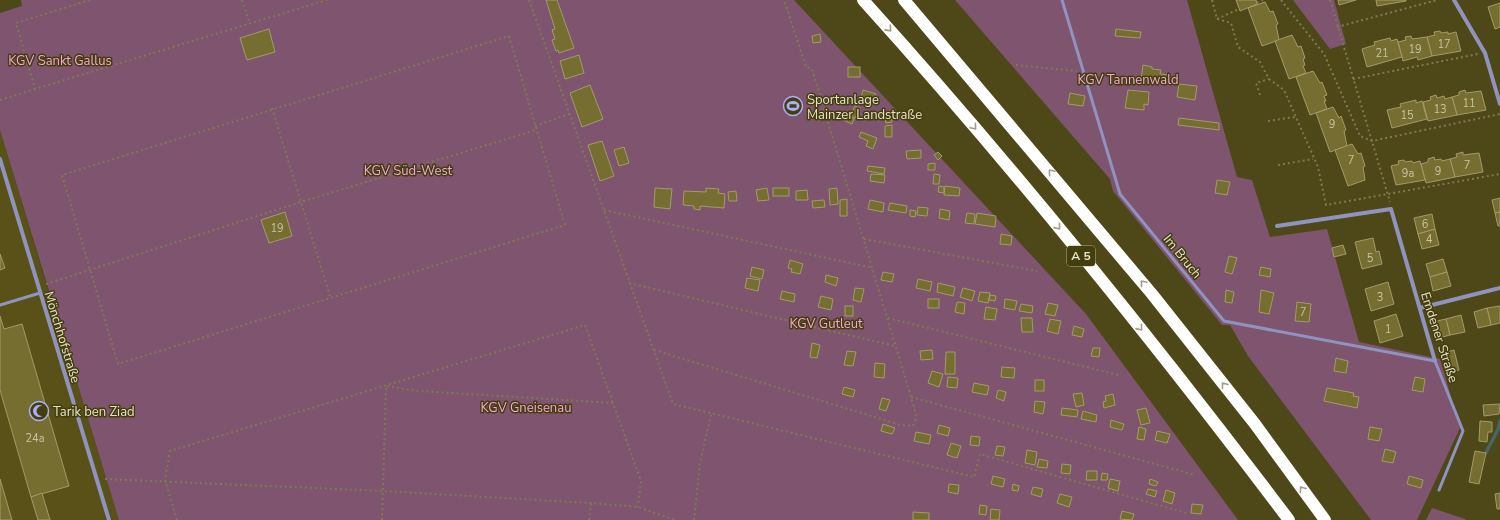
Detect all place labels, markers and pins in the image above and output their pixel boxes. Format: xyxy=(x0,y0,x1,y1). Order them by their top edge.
place label: Sportanlage Mainzer Landstraße xyxy=(807,91,922,124)
sports icon: Sportanlage Mainzer Landstraße xyxy=(782,95,804,117)
mosque icon: Tarik ben Ziad xyxy=(28,400,50,422)
place label: Tarik ben Ziad xyxy=(53,403,135,421)

